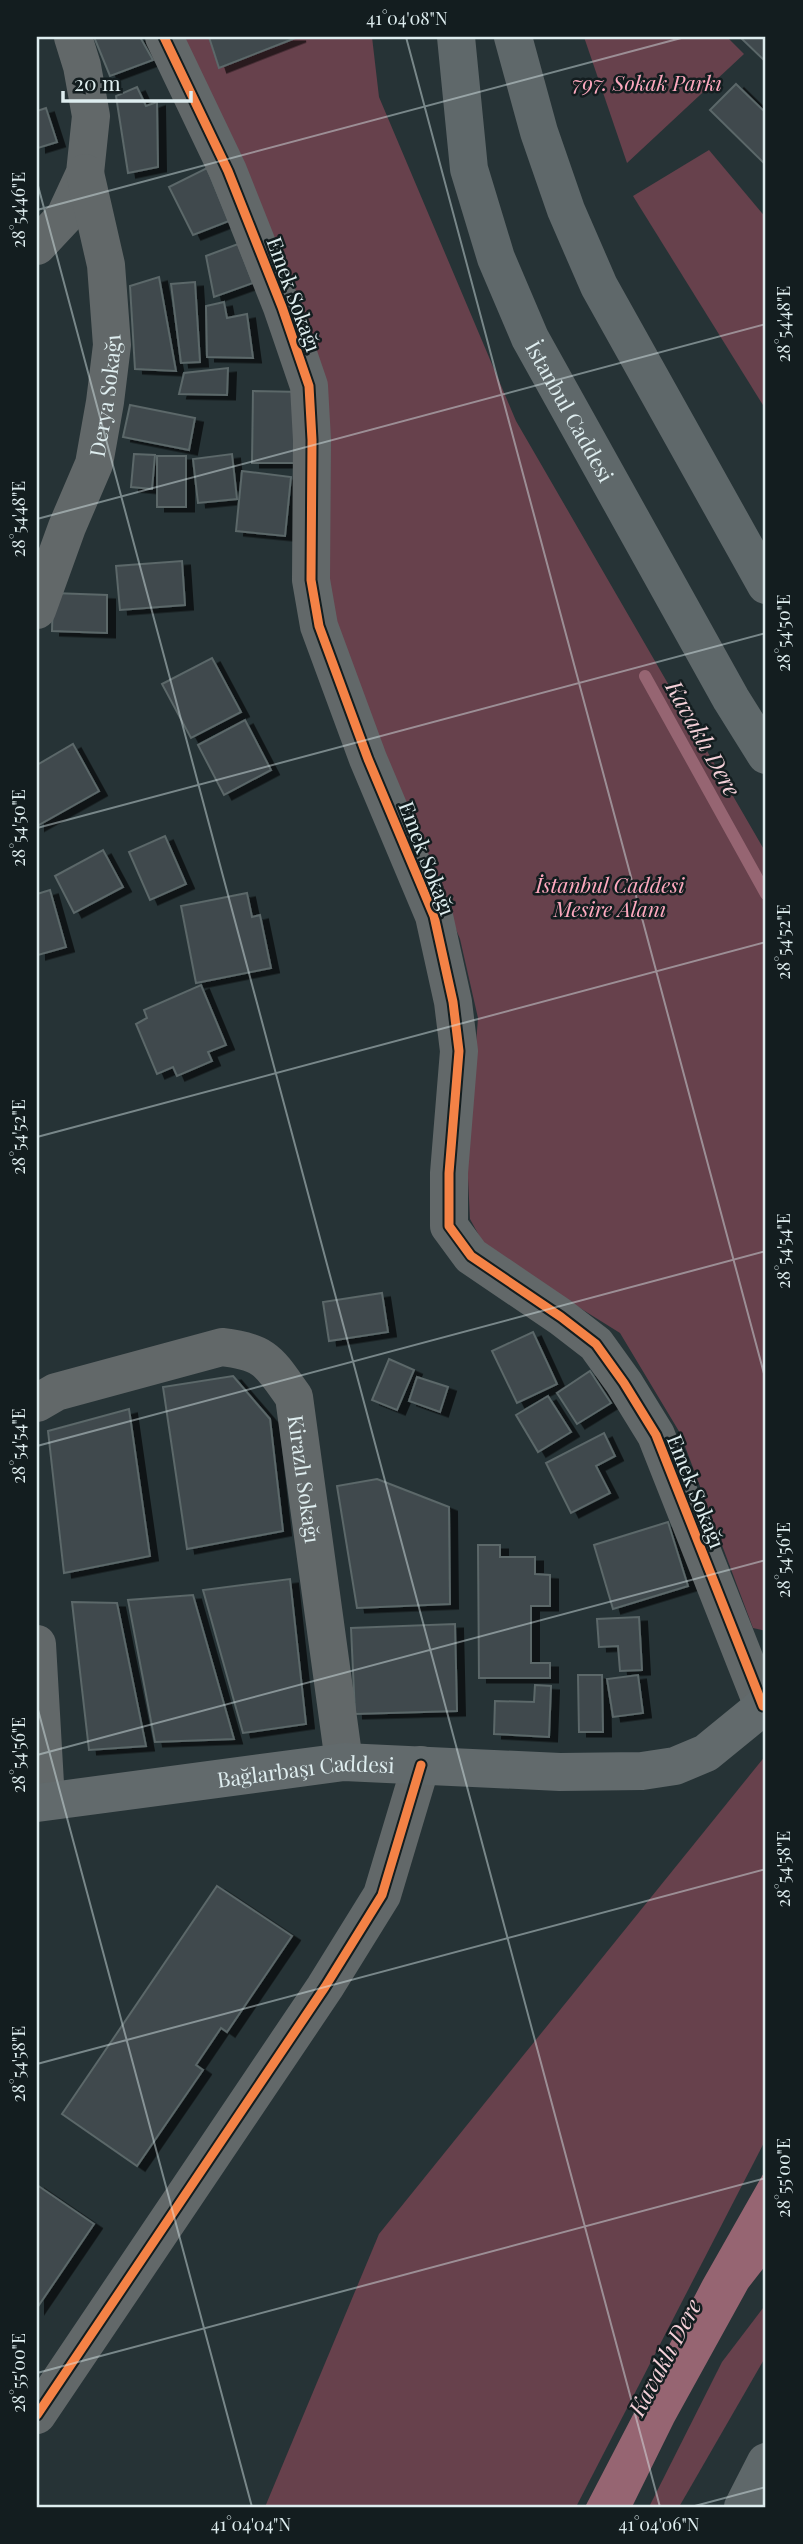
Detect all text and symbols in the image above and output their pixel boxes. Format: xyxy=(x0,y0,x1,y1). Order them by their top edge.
text: 41°04'08"N xyxy=(366,6,448,30)
scale bar xyxy=(63,60,191,104)
text: 20 m xyxy=(74,68,121,96)
park label: 797. Sokak Parkı xyxy=(572,68,722,96)
text: 28°54'46"E xyxy=(6,172,30,248)
street label: Emek Sokağı xyxy=(261,233,329,355)
text: 28°54'48"E xyxy=(771,286,795,362)
street label: Derya Sokağı xyxy=(82,334,126,459)
street label: İstanbul Caddesi xyxy=(520,335,621,487)
text: 28°54'48"E xyxy=(6,481,30,557)
text: 28°54'50"E xyxy=(771,594,795,672)
water label: Kavaklı Dere xyxy=(659,674,749,802)
text: 28°54'50"E xyxy=(6,789,30,867)
street label: Emek Sokağı xyxy=(393,797,463,919)
park label: İstanbul Caddesi Mesire Alanı xyxy=(534,870,685,922)
text: 28°54'52"E xyxy=(771,904,795,980)
text: 28°54'52"E xyxy=(6,1099,30,1175)
text: 28°54'54"E xyxy=(771,1213,795,1289)
text: 28°54'54"E xyxy=(6,1408,30,1484)
street label: Kirazlı Sokağı xyxy=(283,1413,328,1545)
street label: Emek Sokağı xyxy=(661,1430,733,1552)
text: 28°54'56"E xyxy=(771,1522,795,1598)
text: 28°54'56"E xyxy=(6,1717,30,1793)
street label: Bağlarbaşı Caddesi xyxy=(215,1748,395,1793)
text: 28°54'58"E xyxy=(771,1831,795,1907)
text: 28°54'58"E xyxy=(6,2026,30,2102)
text: 28°55'00"E xyxy=(771,2138,795,2218)
water label: Kavaklı Dere xyxy=(620,2293,708,2422)
text: 28°55'00"E xyxy=(6,2333,30,2413)
text: 41°04'04"N xyxy=(211,2512,291,2536)
text: 41°04'06"N xyxy=(619,2512,700,2536)

